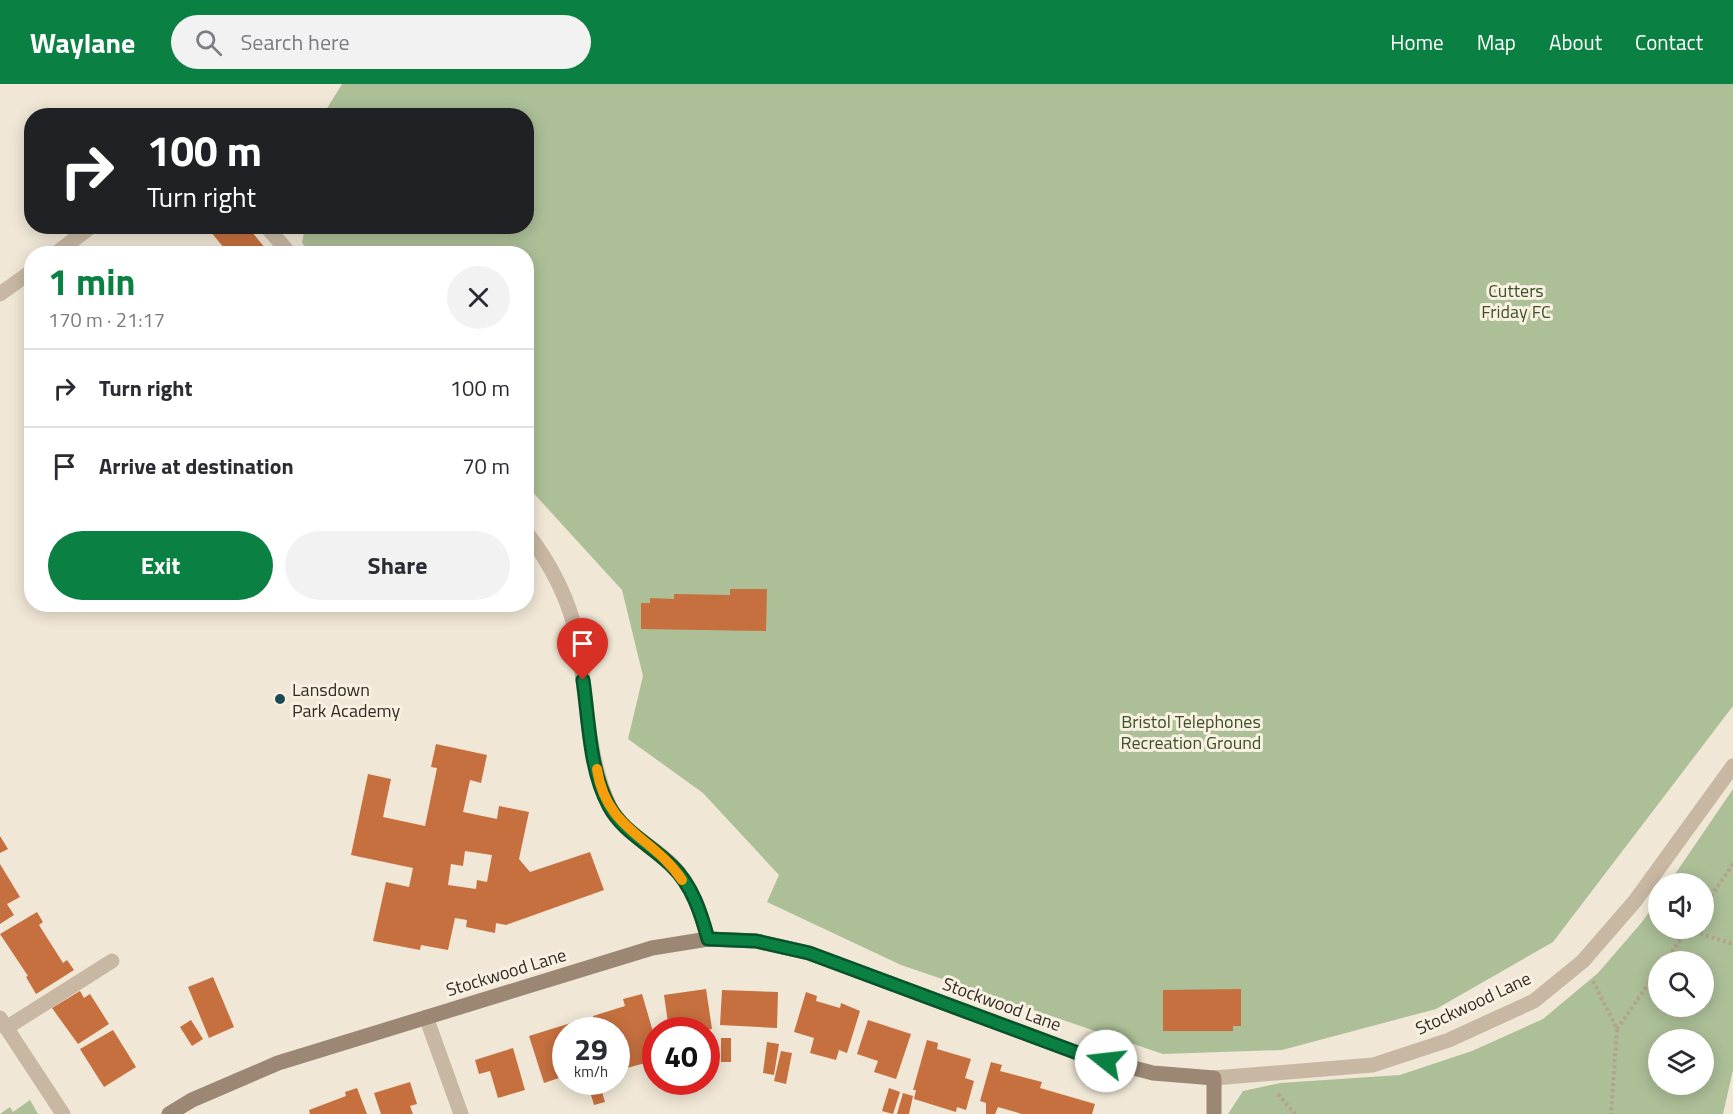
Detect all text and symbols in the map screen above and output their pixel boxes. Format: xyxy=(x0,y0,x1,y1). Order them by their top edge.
search box xyxy=(171,15,591,69)
text: Waylane xyxy=(30,21,135,64)
text: Search here xyxy=(240,25,350,59)
icon: search xyxy=(192,26,225,59)
text: Home xyxy=(1390,26,1444,58)
text: Map xyxy=(1477,26,1516,58)
text: About xyxy=(1549,26,1602,58)
text: Contact xyxy=(1635,26,1703,58)
text: 100 m xyxy=(147,118,262,182)
icon: right xyxy=(48,132,126,210)
text: Turn right xyxy=(147,176,256,217)
text: 1 min xyxy=(48,254,135,309)
button: close xyxy=(447,266,510,329)
park label: Cutters Friday FC xyxy=(1481,277,1551,325)
text: 170 m · 21:17 xyxy=(48,304,165,335)
text: Turn right xyxy=(99,371,193,405)
text: 100 m xyxy=(450,371,510,405)
icon: right xyxy=(48,372,81,405)
text: Arrive at destination xyxy=(99,449,294,483)
text: 70 m xyxy=(462,449,510,483)
icon: arrive xyxy=(48,450,81,483)
button: Exit xyxy=(48,531,273,600)
button: Share xyxy=(285,531,510,600)
pin xyxy=(557,618,608,680)
icon: arrive xyxy=(566,627,599,660)
place label: Lansdown Park Academy xyxy=(292,676,400,724)
marker: Lansdown Park Academy xyxy=(273,692,287,706)
park label: Bristol Telephones Recreation Ground xyxy=(1121,708,1261,756)
map controls xyxy=(1648,873,1714,1095)
button: sound xyxy=(1648,873,1714,939)
street label: Stockwood Lane xyxy=(443,941,569,1003)
button: search xyxy=(1648,951,1714,1017)
street label: Stockwood Lane xyxy=(1411,964,1535,1042)
street label: Stockwood Lane xyxy=(939,970,1065,1038)
speed limit sign: 40 xyxy=(642,1017,720,1095)
text: 29 xyxy=(574,1026,608,1072)
position arrow xyxy=(1074,1029,1138,1093)
button: layers xyxy=(1648,1029,1714,1095)
text: km/h xyxy=(574,1060,608,1083)

